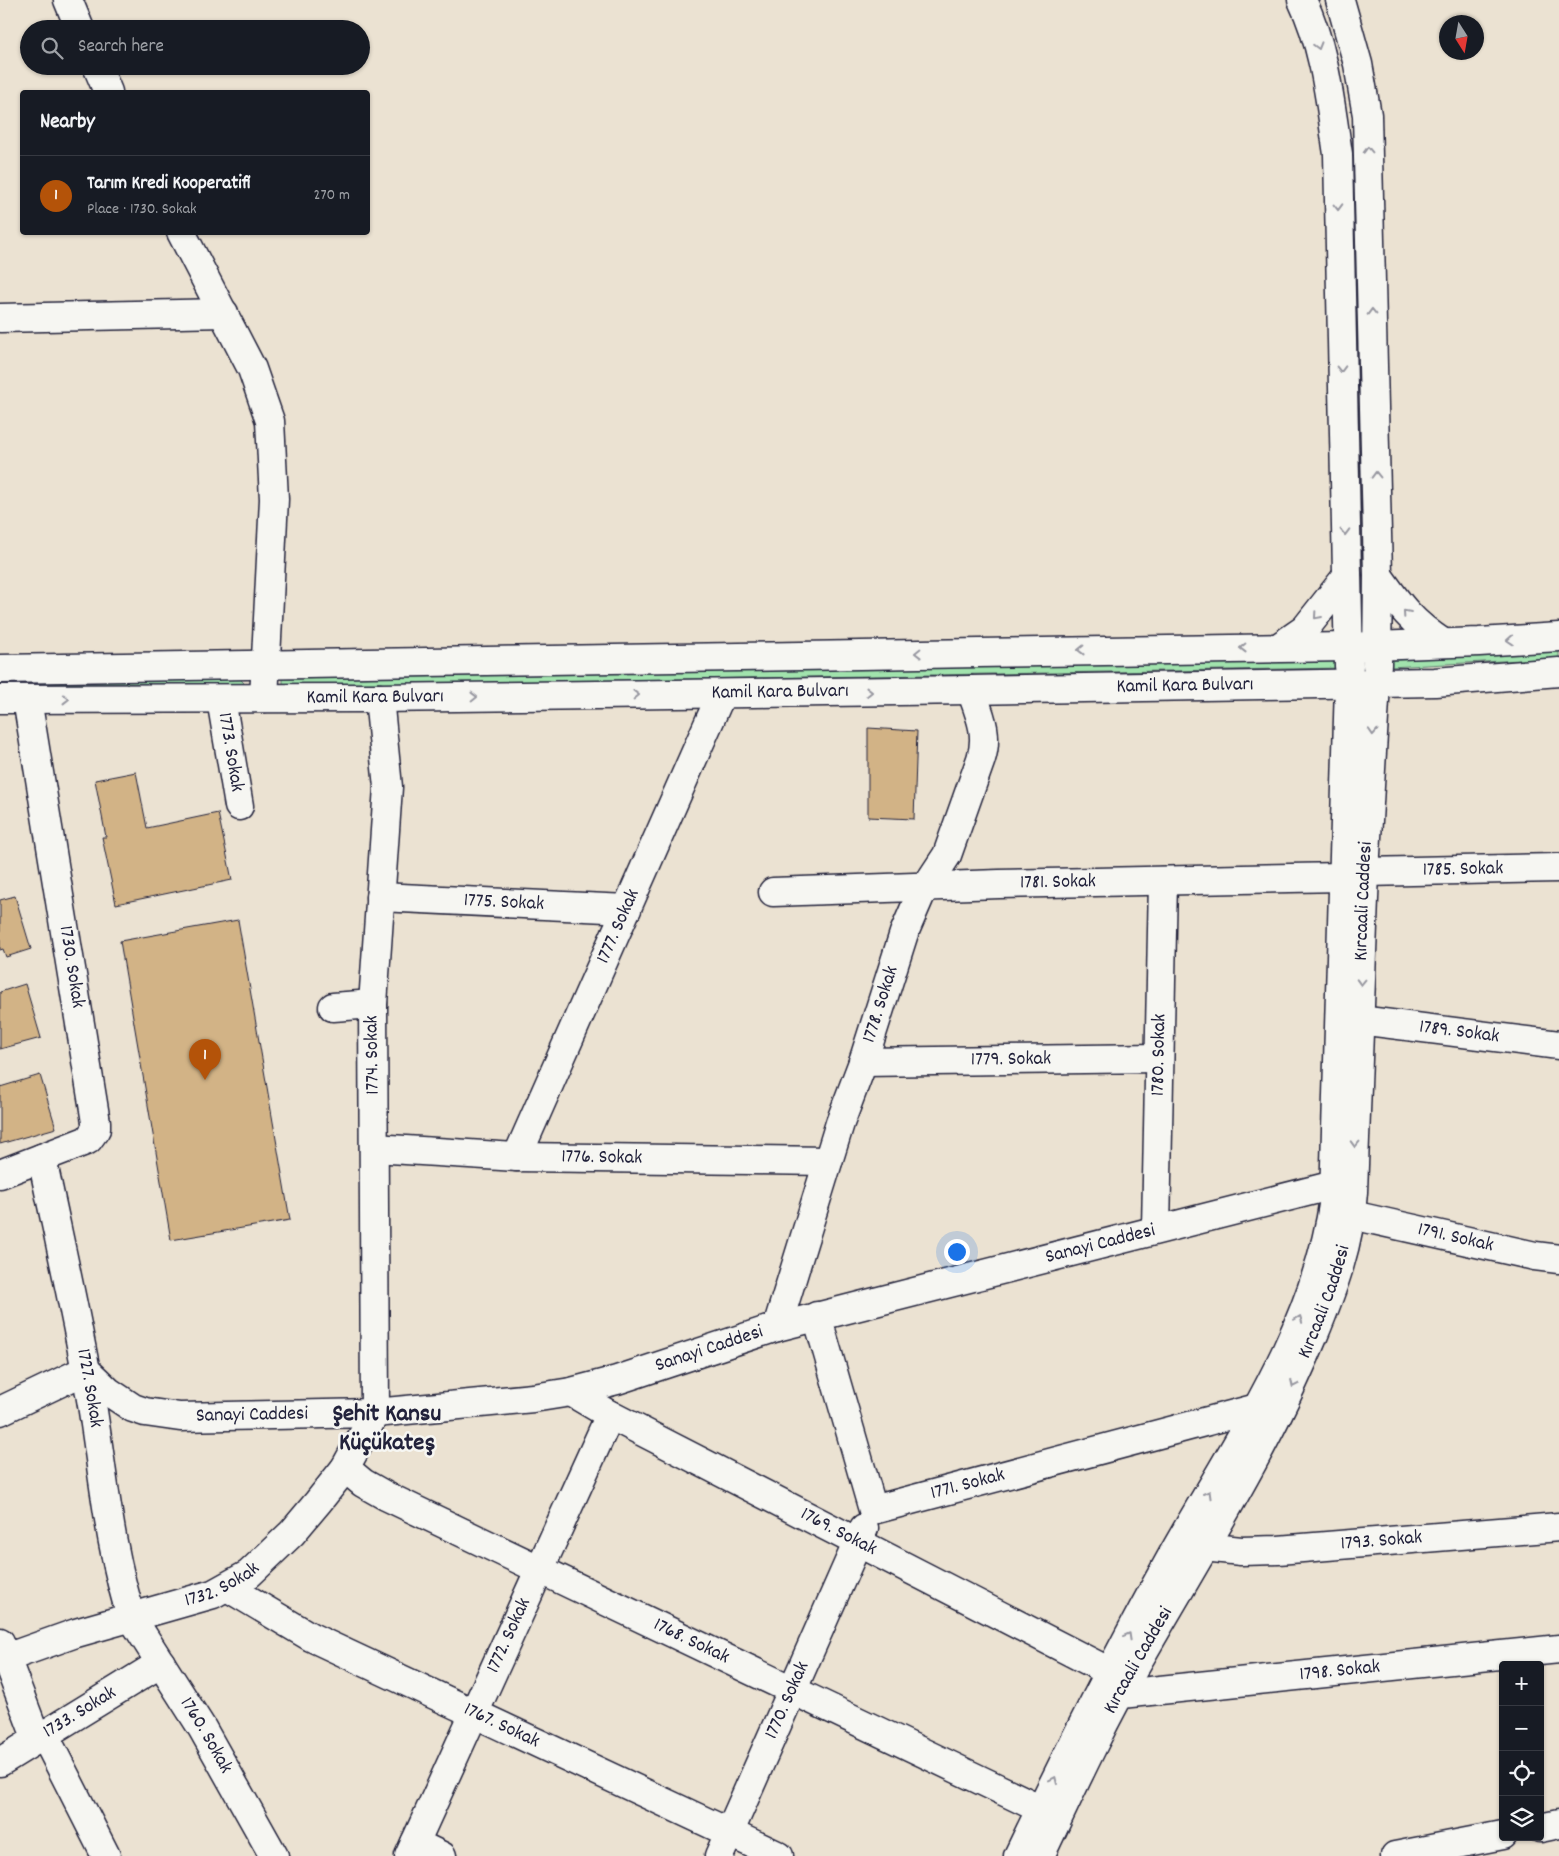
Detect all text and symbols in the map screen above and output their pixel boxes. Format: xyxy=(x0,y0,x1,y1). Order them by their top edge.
north arrow xyxy=(1439,15,1484,60)
search box xyxy=(20,20,370,75)
icon: search xyxy=(38,34,66,62)
text: Search here xyxy=(78,34,164,61)
one-way arrow xyxy=(1313,41,1323,50)
text: Nearby xyxy=(40,108,95,138)
one-way arrow xyxy=(1363,146,1374,154)
text: Tarım Kredi Kooperatifi xyxy=(87,171,250,198)
text: 1 xyxy=(54,184,58,207)
text: 270 m xyxy=(314,184,350,207)
text: Place · 1730. Sokak xyxy=(87,198,197,221)
one-way arrow xyxy=(1333,203,1343,211)
one-way arrow xyxy=(1367,308,1378,316)
one-way arrow xyxy=(1336,365,1347,373)
one-way arrow xyxy=(1371,470,1381,478)
one-way arrow xyxy=(1340,528,1350,536)
one-way arrow xyxy=(1403,610,1412,619)
one-way arrow xyxy=(1313,611,1322,620)
one-way arrow xyxy=(1506,634,1514,645)
one-way arrow xyxy=(1239,642,1247,653)
one-way arrow xyxy=(1076,645,1084,655)
one-way arrow xyxy=(914,648,922,658)
street label: Kamil Kara Bulvarı xyxy=(1116,671,1254,701)
street label: Kamil Kara Bulvarı xyxy=(711,678,849,708)
street label: Kamil Kara Bulvarı xyxy=(306,683,444,712)
one-way arrow xyxy=(865,687,873,697)
one-way arrow xyxy=(632,690,640,701)
one-way arrow xyxy=(470,692,478,702)
one-way arrow xyxy=(62,694,70,704)
street label: 1773. Sokak xyxy=(210,710,250,794)
one-way arrow xyxy=(1368,728,1379,736)
street label: Kırcaali Caddesi xyxy=(1348,841,1381,961)
street label: 1785. Sokak xyxy=(1422,855,1504,885)
street label: 1781. Sokak xyxy=(1020,868,1096,898)
street label: 1777. Sokak xyxy=(590,885,648,968)
street label: 1775. Sokak xyxy=(463,887,545,919)
street label: 1730. Sokak xyxy=(51,924,91,1010)
street label: 1778. Sokak xyxy=(856,963,907,1047)
one-way arrow xyxy=(1356,978,1366,986)
street label: 1780. Sokak xyxy=(1145,1014,1174,1097)
street label: 1789. Sokak xyxy=(1417,1014,1501,1051)
street label: 1774. Sokak xyxy=(358,1015,388,1095)
pin: 1 xyxy=(189,1039,221,1080)
street label: 1779. Sokak xyxy=(971,1045,1051,1075)
one-way arrow xyxy=(1350,1140,1360,1148)
street label: 1776. Sokak xyxy=(561,1144,642,1173)
street label: 1791. Sokak xyxy=(1415,1216,1496,1260)
street label: Sanayi Caddesi xyxy=(1043,1217,1159,1272)
your location xyxy=(944,1239,970,1265)
street label: Kırcaali Caddesi xyxy=(1291,1242,1358,1363)
one-way arrow xyxy=(1293,1315,1303,1324)
street label: Sanayi Caddesi xyxy=(652,1318,767,1380)
street label: 1727. Sokak xyxy=(68,1346,109,1430)
one-way arrow xyxy=(1290,1378,1300,1387)
district label: Şehit Kansu Küçükateş xyxy=(333,1397,441,1462)
street label: Sanayi Caddesi xyxy=(196,1400,309,1431)
street label: 1771. Sokak xyxy=(928,1462,1008,1508)
one-way arrow xyxy=(1201,1491,1211,1500)
street label: 1769. Sokak xyxy=(795,1501,881,1564)
street label: 1793. Sokak xyxy=(1340,1524,1423,1559)
street label: 1732. Sokak xyxy=(182,1556,267,1615)
street label: 1772. Sokak xyxy=(480,1594,539,1678)
street label: Kırcaali Caddesi xyxy=(1097,1602,1181,1719)
street label: 1768. Sokak xyxy=(648,1612,734,1672)
one-way arrow xyxy=(1122,1632,1132,1641)
street label: 1798. Sokak xyxy=(1298,1653,1381,1690)
street label: 1770. Sokak xyxy=(758,1657,817,1744)
map controls xyxy=(1499,1661,1544,1841)
button: + xyxy=(1499,1661,1544,1706)
street label: 1733. Sokak xyxy=(38,1680,122,1746)
street label: 1760. Sokak xyxy=(172,1692,239,1779)
street label: 1767. Sokak xyxy=(459,1696,544,1756)
button: − xyxy=(1499,1706,1544,1751)
button: locate xyxy=(1499,1751,1544,1796)
one-way arrow xyxy=(1048,1776,1058,1785)
button: layers xyxy=(1499,1796,1544,1841)

